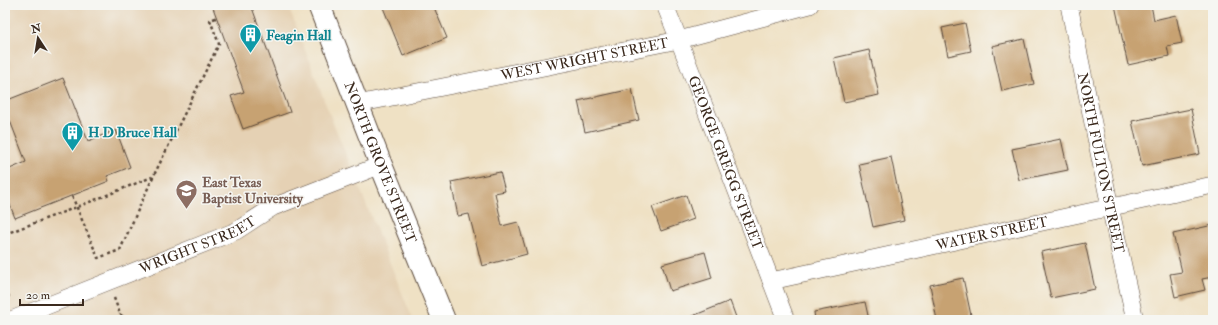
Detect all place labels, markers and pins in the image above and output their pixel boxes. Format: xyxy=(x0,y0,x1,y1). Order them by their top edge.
building icon: Feagin Hall xyxy=(237,22,263,55)
place label: Feagin Hall xyxy=(266,27,332,45)
building icon: H D Bruce Hall xyxy=(60,119,86,152)
place label: H D Bruce Hall xyxy=(88,124,178,141)
place label: East Texas Baptist University xyxy=(202,174,304,208)
school or university icon: East Texas Baptist University xyxy=(174,177,200,210)

